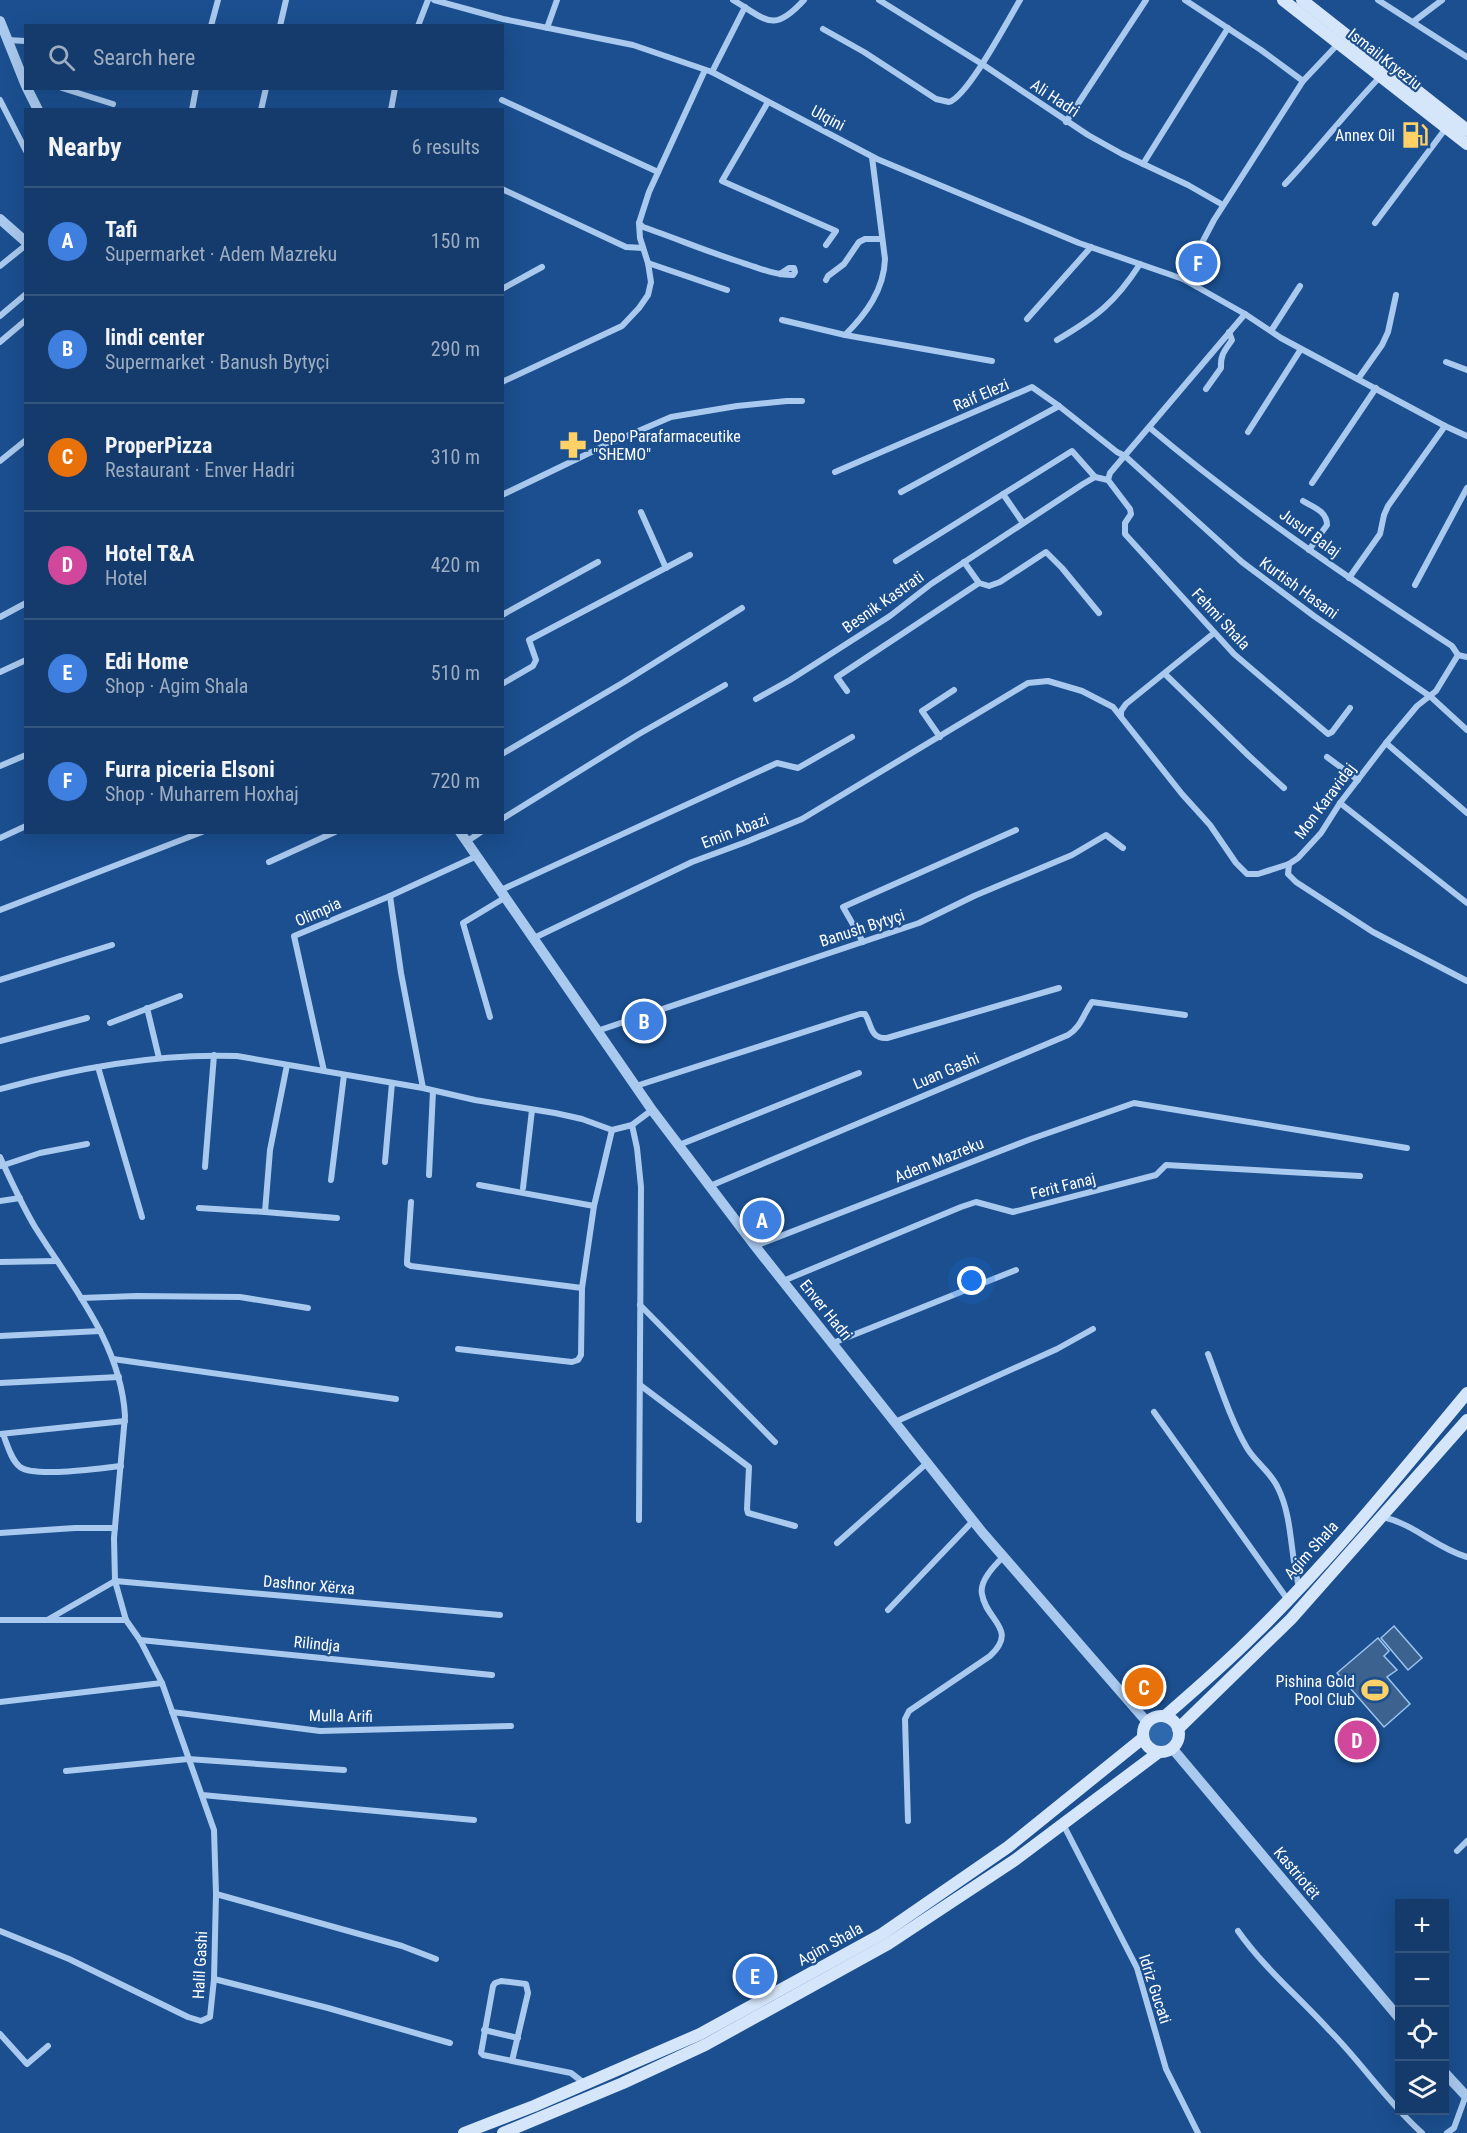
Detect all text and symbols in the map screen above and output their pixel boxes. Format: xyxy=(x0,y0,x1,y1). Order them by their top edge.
search box xyxy=(24,24,504,90)
street label: Ismail Kryeziu xyxy=(1344,24,1426,94)
icon: search xyxy=(45,41,78,74)
text: Search here xyxy=(93,45,195,70)
street label: Ali Hadri xyxy=(1027,75,1083,121)
street label: Ulqini xyxy=(808,101,848,135)
fuel station icon: Annex Oil xyxy=(1400,120,1430,150)
place label: Annex Oil xyxy=(1335,126,1395,145)
text: Nearby xyxy=(48,132,122,162)
text: 6 results xyxy=(412,135,480,159)
text: Tafi xyxy=(105,217,138,242)
text: A xyxy=(62,229,73,253)
text: 150 m xyxy=(431,229,480,253)
pin: F xyxy=(1178,240,1218,286)
text: Supermarket · Adem Mazreku xyxy=(105,242,337,266)
text: lindi center xyxy=(105,325,204,350)
text: B xyxy=(62,337,73,361)
text: 290 m xyxy=(431,337,480,361)
text: Supermarket · Banush Bytyçi xyxy=(105,350,330,374)
street label: Raif Elezi xyxy=(950,375,1012,415)
place label: Depo Parafarmaceutike "SHEMO" xyxy=(593,427,741,464)
pharmacy icon: Depo Parafarmaceutike "SHEMO" xyxy=(558,430,588,460)
text: ProperPizza xyxy=(105,433,212,458)
text: C xyxy=(62,445,73,469)
text: 310 m xyxy=(431,445,480,469)
text: Restaurant · Enver Hadri xyxy=(105,458,295,482)
street label: Jusuf Balaj xyxy=(1276,505,1344,561)
text: Hotel T&A xyxy=(105,541,195,566)
text: D xyxy=(62,553,73,577)
text: 420 m xyxy=(431,553,480,577)
street label: Kurtish Hasani xyxy=(1256,553,1342,623)
text: Hotel xyxy=(105,566,147,590)
street label: Besnik Kastrati xyxy=(839,567,927,637)
street label: Fehmi Shala xyxy=(1188,584,1254,654)
text: Edi Home xyxy=(105,649,188,674)
text: E xyxy=(63,661,72,685)
text: 510 m xyxy=(431,661,480,685)
text: Shop · Agim Shala xyxy=(105,674,248,698)
text: Furra piceria Elsoni xyxy=(105,757,275,782)
street label: Mon Karavidaj xyxy=(1290,759,1360,843)
text: F xyxy=(63,769,72,793)
text: 720 m xyxy=(431,769,480,793)
text: Shop · Muharrem Hoxhaj xyxy=(105,782,299,806)
street label: Emin Abazi xyxy=(699,809,771,853)
street label: Olimpia xyxy=(292,894,344,930)
street label: Banush Bytyçi xyxy=(817,905,907,951)
pin: B xyxy=(624,998,664,1044)
street label: Luan Gashi xyxy=(910,1049,982,1093)
street label: Adem Mazreku xyxy=(892,1134,986,1186)
street label: Ferit Fanaj xyxy=(1029,1169,1097,1203)
pin: A xyxy=(742,1198,782,1242)
your location xyxy=(957,1266,986,1295)
street label: Enver Hadri xyxy=(796,1276,856,1344)
street label: Agim Shala xyxy=(1280,1517,1342,1583)
street label: Dashnor Xërxa xyxy=(262,1572,356,1598)
street label: Rilindja xyxy=(293,1632,341,1656)
pin: C xyxy=(1124,1664,1164,1710)
place label: Pishina Gold Pool Club xyxy=(1276,1672,1355,1709)
sports icon: Pishina Gold Pool Club xyxy=(1360,1675,1390,1705)
street label: Mulla Arifi xyxy=(309,1706,373,1726)
pin: D xyxy=(1338,1718,1376,1762)
street label: Kastriotët xyxy=(1270,1843,1324,1903)
map controls xyxy=(1395,1899,1449,2115)
button: + xyxy=(1395,1899,1449,1953)
street label: Agim Shala xyxy=(794,1918,866,1970)
street label: Halil Gashi xyxy=(189,1931,211,1999)
street label: Idriz Gucati xyxy=(1135,1952,1175,2026)
button: − xyxy=(1395,1953,1449,2007)
pin: E xyxy=(736,1954,774,1998)
button: locate xyxy=(1395,2007,1449,2061)
button: layers xyxy=(1395,2061,1449,2115)

